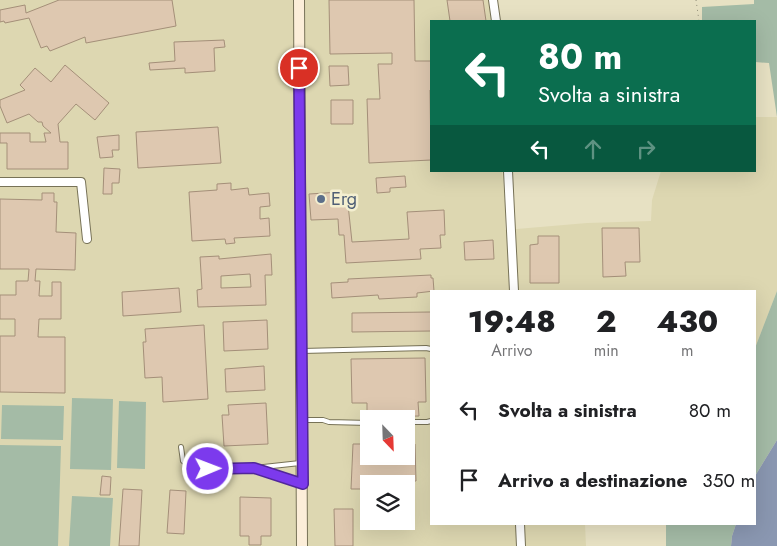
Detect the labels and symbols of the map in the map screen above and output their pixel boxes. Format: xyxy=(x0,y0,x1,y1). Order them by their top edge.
pin xyxy=(278,47,320,89)
place label: Erg xyxy=(331,186,357,212)
marker: Erg xyxy=(315,193,327,205)
north arrow xyxy=(360,410,415,465)
position arrow xyxy=(181,442,233,494)

